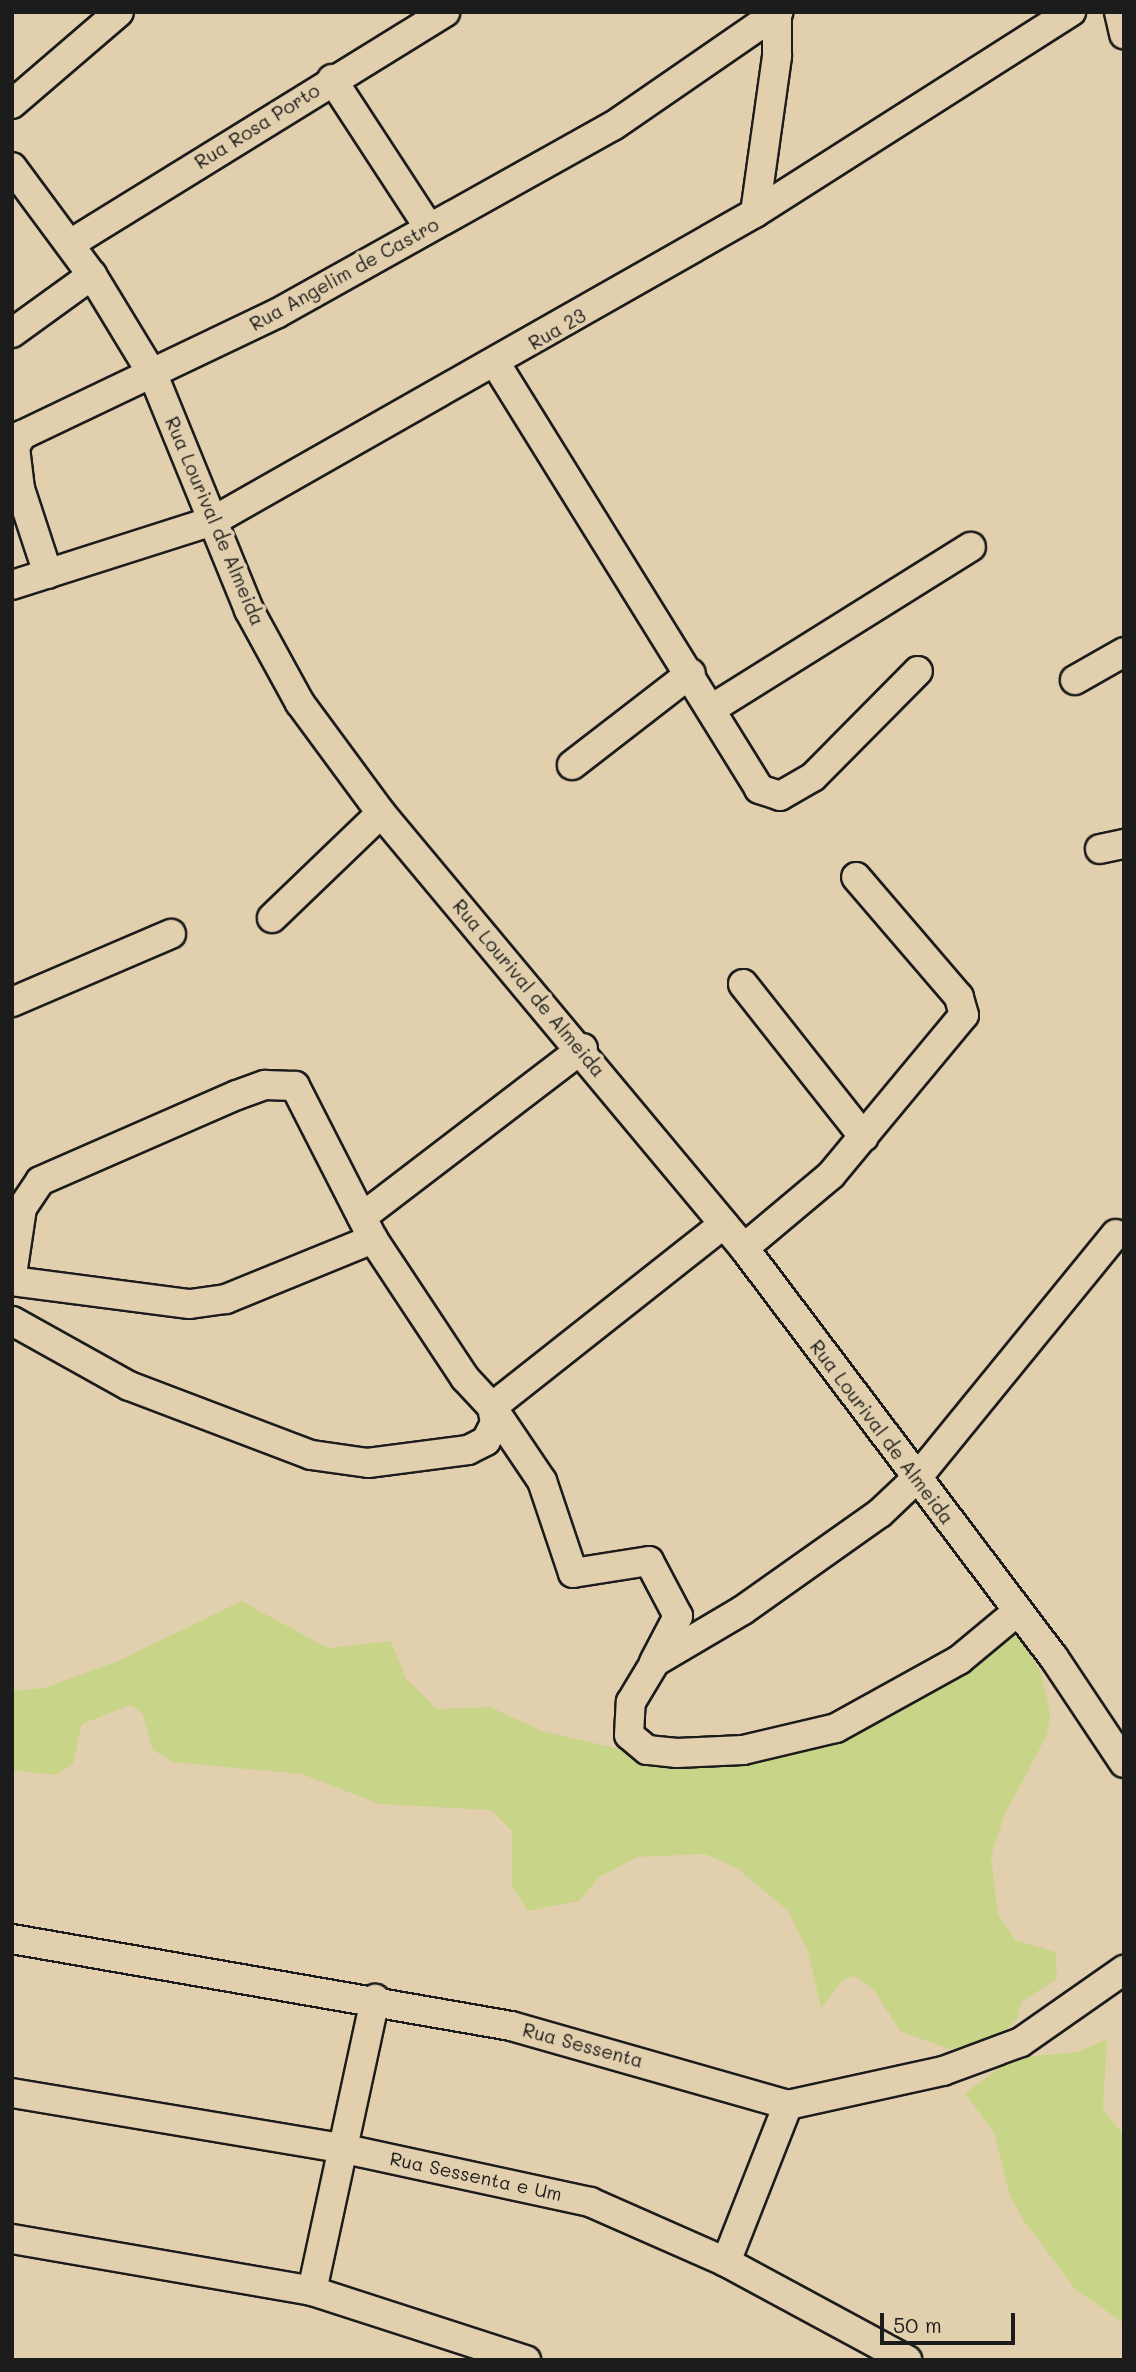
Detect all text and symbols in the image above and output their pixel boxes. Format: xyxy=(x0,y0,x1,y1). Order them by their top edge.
street label: Rua Rosa Porto xyxy=(190,78,324,174)
street label: Rua Angelim de Castro xyxy=(246,213,442,335)
street label: Rua 23 xyxy=(524,304,590,354)
street label: Rua Lourival de Almeida xyxy=(161,413,269,629)
street label: Rua Lourival de Almeida xyxy=(448,895,610,1081)
street label: Rua Lourival de Almeida xyxy=(805,1335,959,1529)
street label: Rua Sessenta xyxy=(520,2018,646,2072)
street label: Rua Sessenta e Um xyxy=(388,2147,564,2205)
scale bar xyxy=(884,2298,1019,2342)
text: 50 m xyxy=(893,2311,942,2338)

